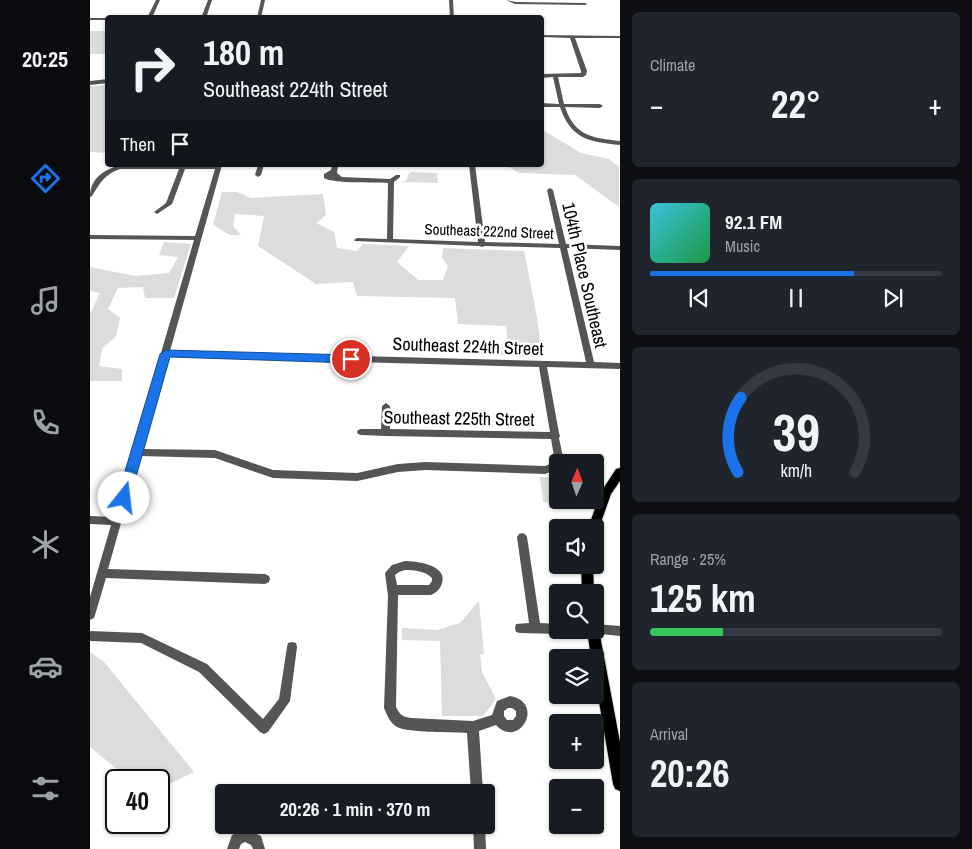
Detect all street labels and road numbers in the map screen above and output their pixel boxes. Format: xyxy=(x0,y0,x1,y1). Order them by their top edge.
street label: 104th Place Southeast xyxy=(556,200,614,350)
street label: Southeast 222nd Street xyxy=(424,218,555,244)
street label: Southeast 224th Street xyxy=(392,331,544,361)
street label: Southeast 225th Street xyxy=(383,404,535,432)

